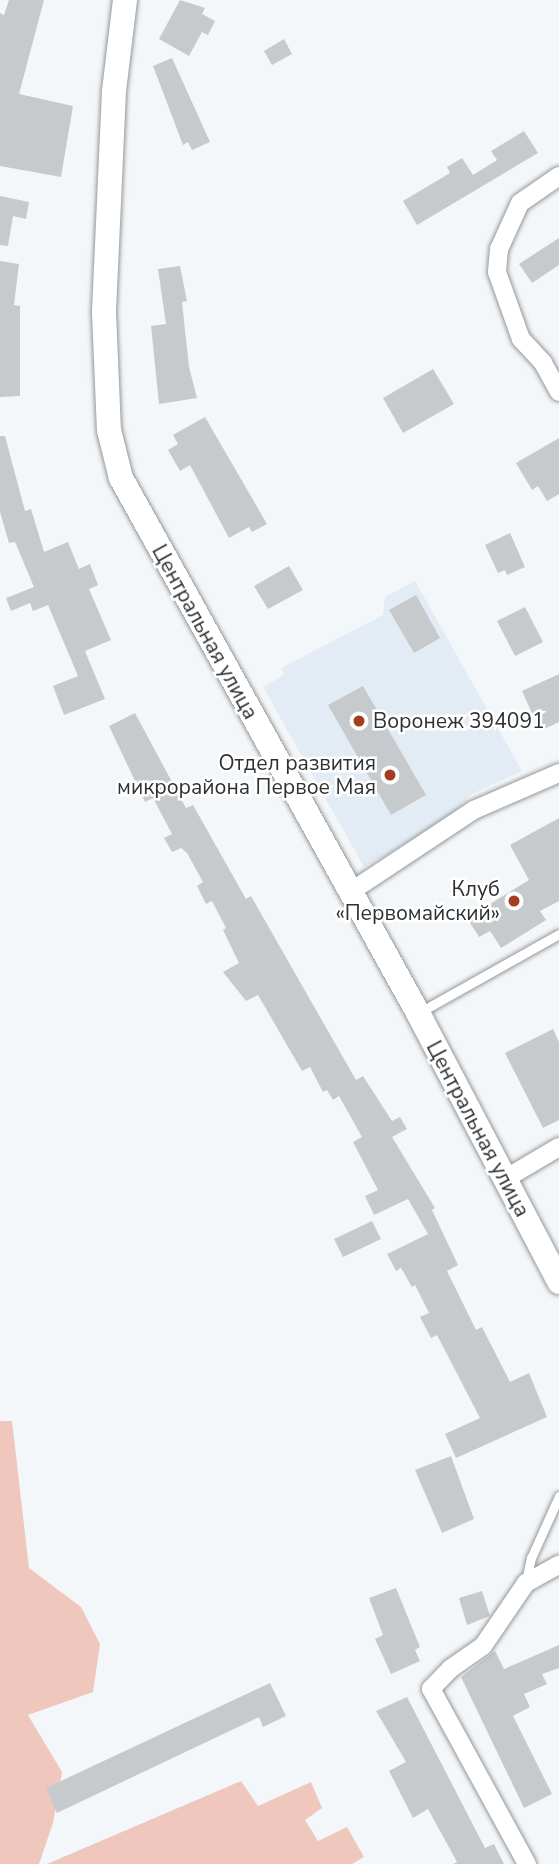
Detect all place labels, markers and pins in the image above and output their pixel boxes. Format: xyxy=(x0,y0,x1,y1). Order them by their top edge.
place label: Воронеж 394091 xyxy=(373,708,545,734)
marker: Воронеж 394091 xyxy=(351,713,367,729)
place label: Отдел развития микрорайона Первое Мая xyxy=(117,750,376,800)
marker: Отдел развития микрорайона Первое Мая xyxy=(382,767,398,783)
place label: Клуб «Первомайский» xyxy=(335,876,500,926)
marker: Клуб «Первомайский» xyxy=(506,893,522,909)

